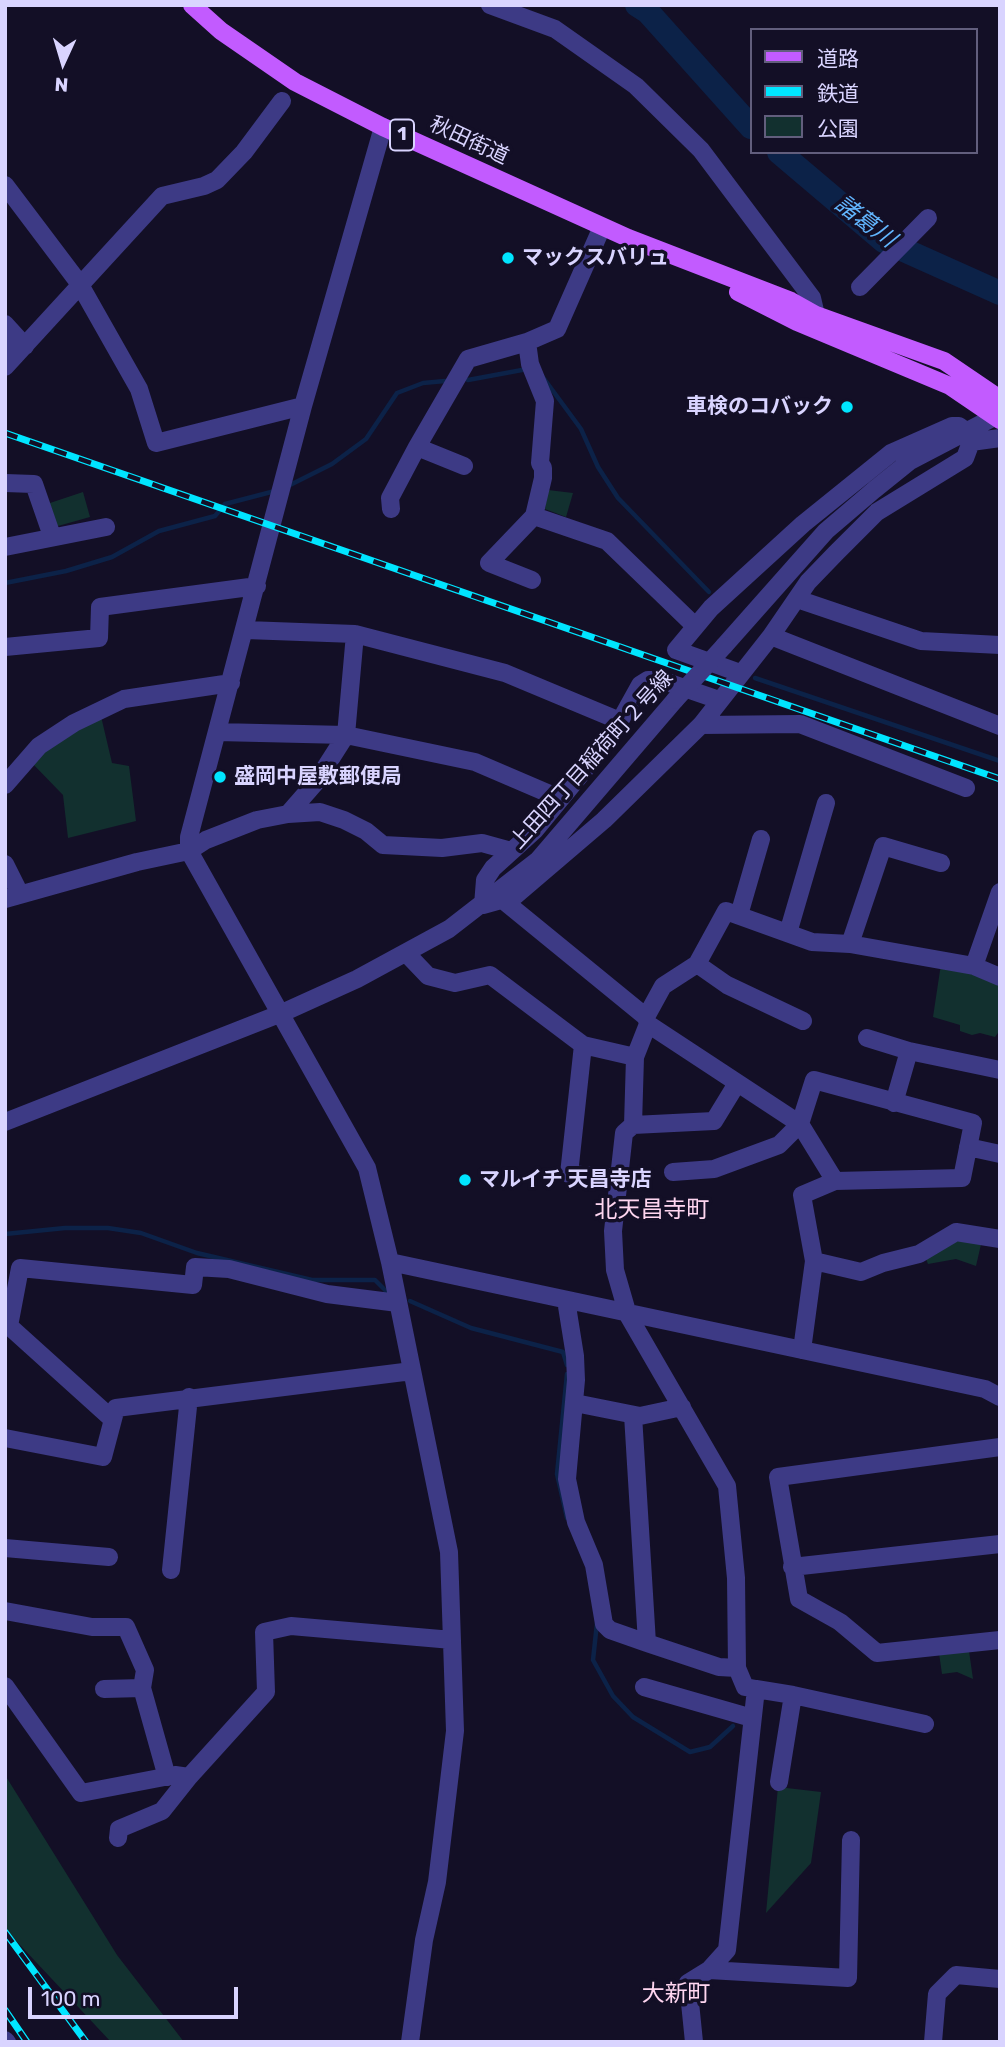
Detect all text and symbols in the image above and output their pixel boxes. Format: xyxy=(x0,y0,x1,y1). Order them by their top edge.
north arrow xyxy=(28,28,98,98)
legend xyxy=(750,28,977,154)
text: 道路 xyxy=(817,46,859,71)
text: N xyxy=(54,72,69,96)
text: 鉄道 xyxy=(817,81,859,106)
street label: 秋田街道 xyxy=(426,112,512,170)
text: 公園 xyxy=(817,116,859,141)
road number: 1 xyxy=(390,119,414,150)
water label: 諸葛川 xyxy=(829,190,901,254)
place label: マックスバリュ xyxy=(522,245,669,271)
marker: マックスバリュ xyxy=(500,250,516,266)
place label: 車検のコバック xyxy=(686,394,833,420)
marker: 車検のコバック xyxy=(839,399,855,415)
street label: 上田四丁目稲荷町２号線 xyxy=(505,666,679,854)
place label: 盛岡中屋敷郵便局 xyxy=(234,764,402,790)
marker: 盛岡中屋敷郵便局 xyxy=(212,769,228,785)
place label: マルイチ 天昌寺店 xyxy=(479,1167,651,1193)
marker: マルイチ 天昌寺店 xyxy=(457,1172,473,1188)
district label: 北天昌寺町 xyxy=(595,1196,709,1224)
scale bar xyxy=(32,1974,242,2018)
district label: 大新町 xyxy=(642,1980,710,2008)
text: 100 m xyxy=(41,1986,100,2011)

